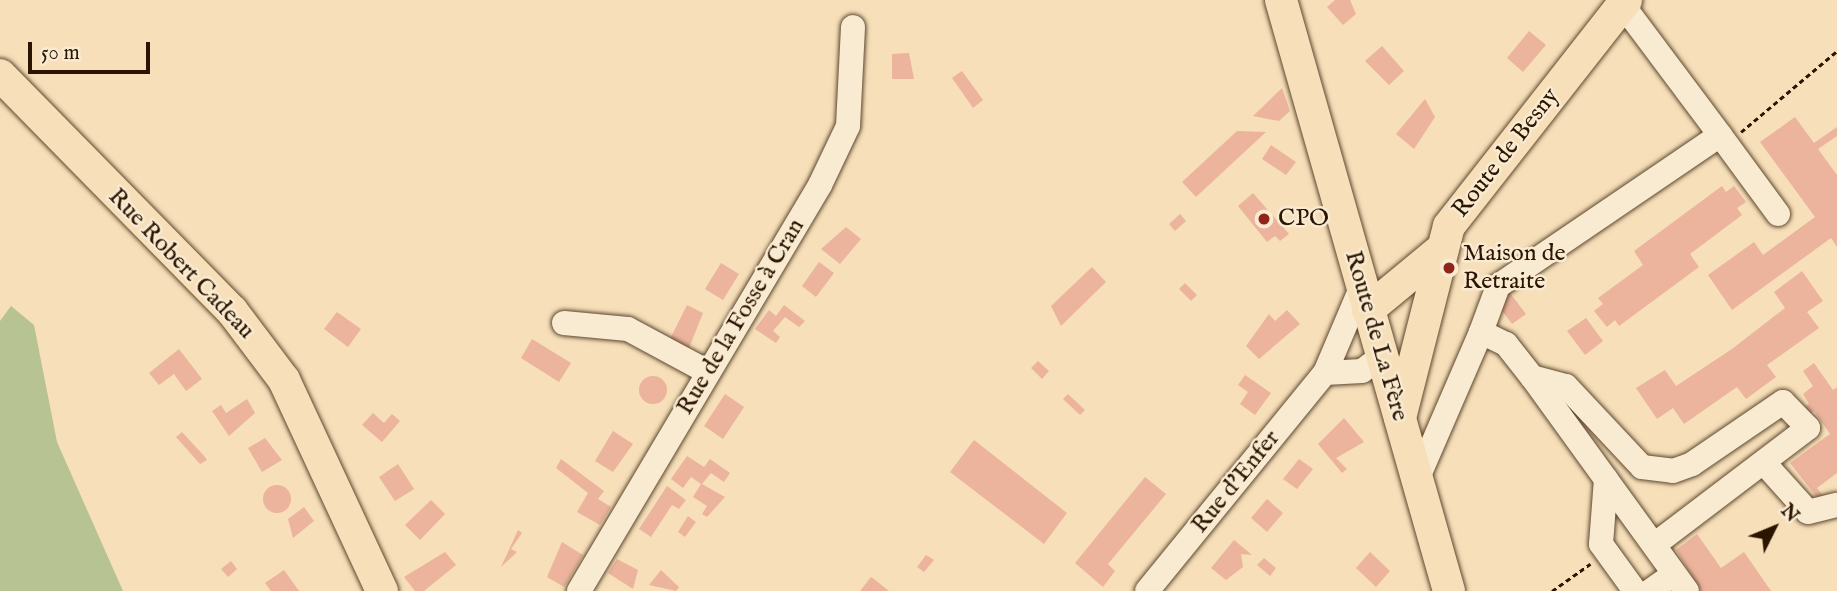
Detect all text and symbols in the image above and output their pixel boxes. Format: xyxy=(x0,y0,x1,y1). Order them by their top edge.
scale bar xyxy=(32,28,154,72)
text: 50 m xyxy=(41,40,80,67)
street label: Route de Besny xyxy=(1446,82,1566,224)
street label: Rue Robert Cadeau xyxy=(102,183,260,345)
place label: CPO xyxy=(1278,205,1329,233)
marker: CPO xyxy=(1256,211,1272,227)
street label: Rue de la Fosse à Cran xyxy=(671,214,811,420)
place label: Maison de Retraite xyxy=(1463,240,1565,296)
street label: Route de La Fère xyxy=(1338,248,1414,424)
marker: Maison de Retraite xyxy=(1441,260,1457,276)
street label: Rue d'Enfer xyxy=(1186,425,1286,539)
north arrow xyxy=(1739,493,1809,563)
text: N xyxy=(1775,499,1804,528)

